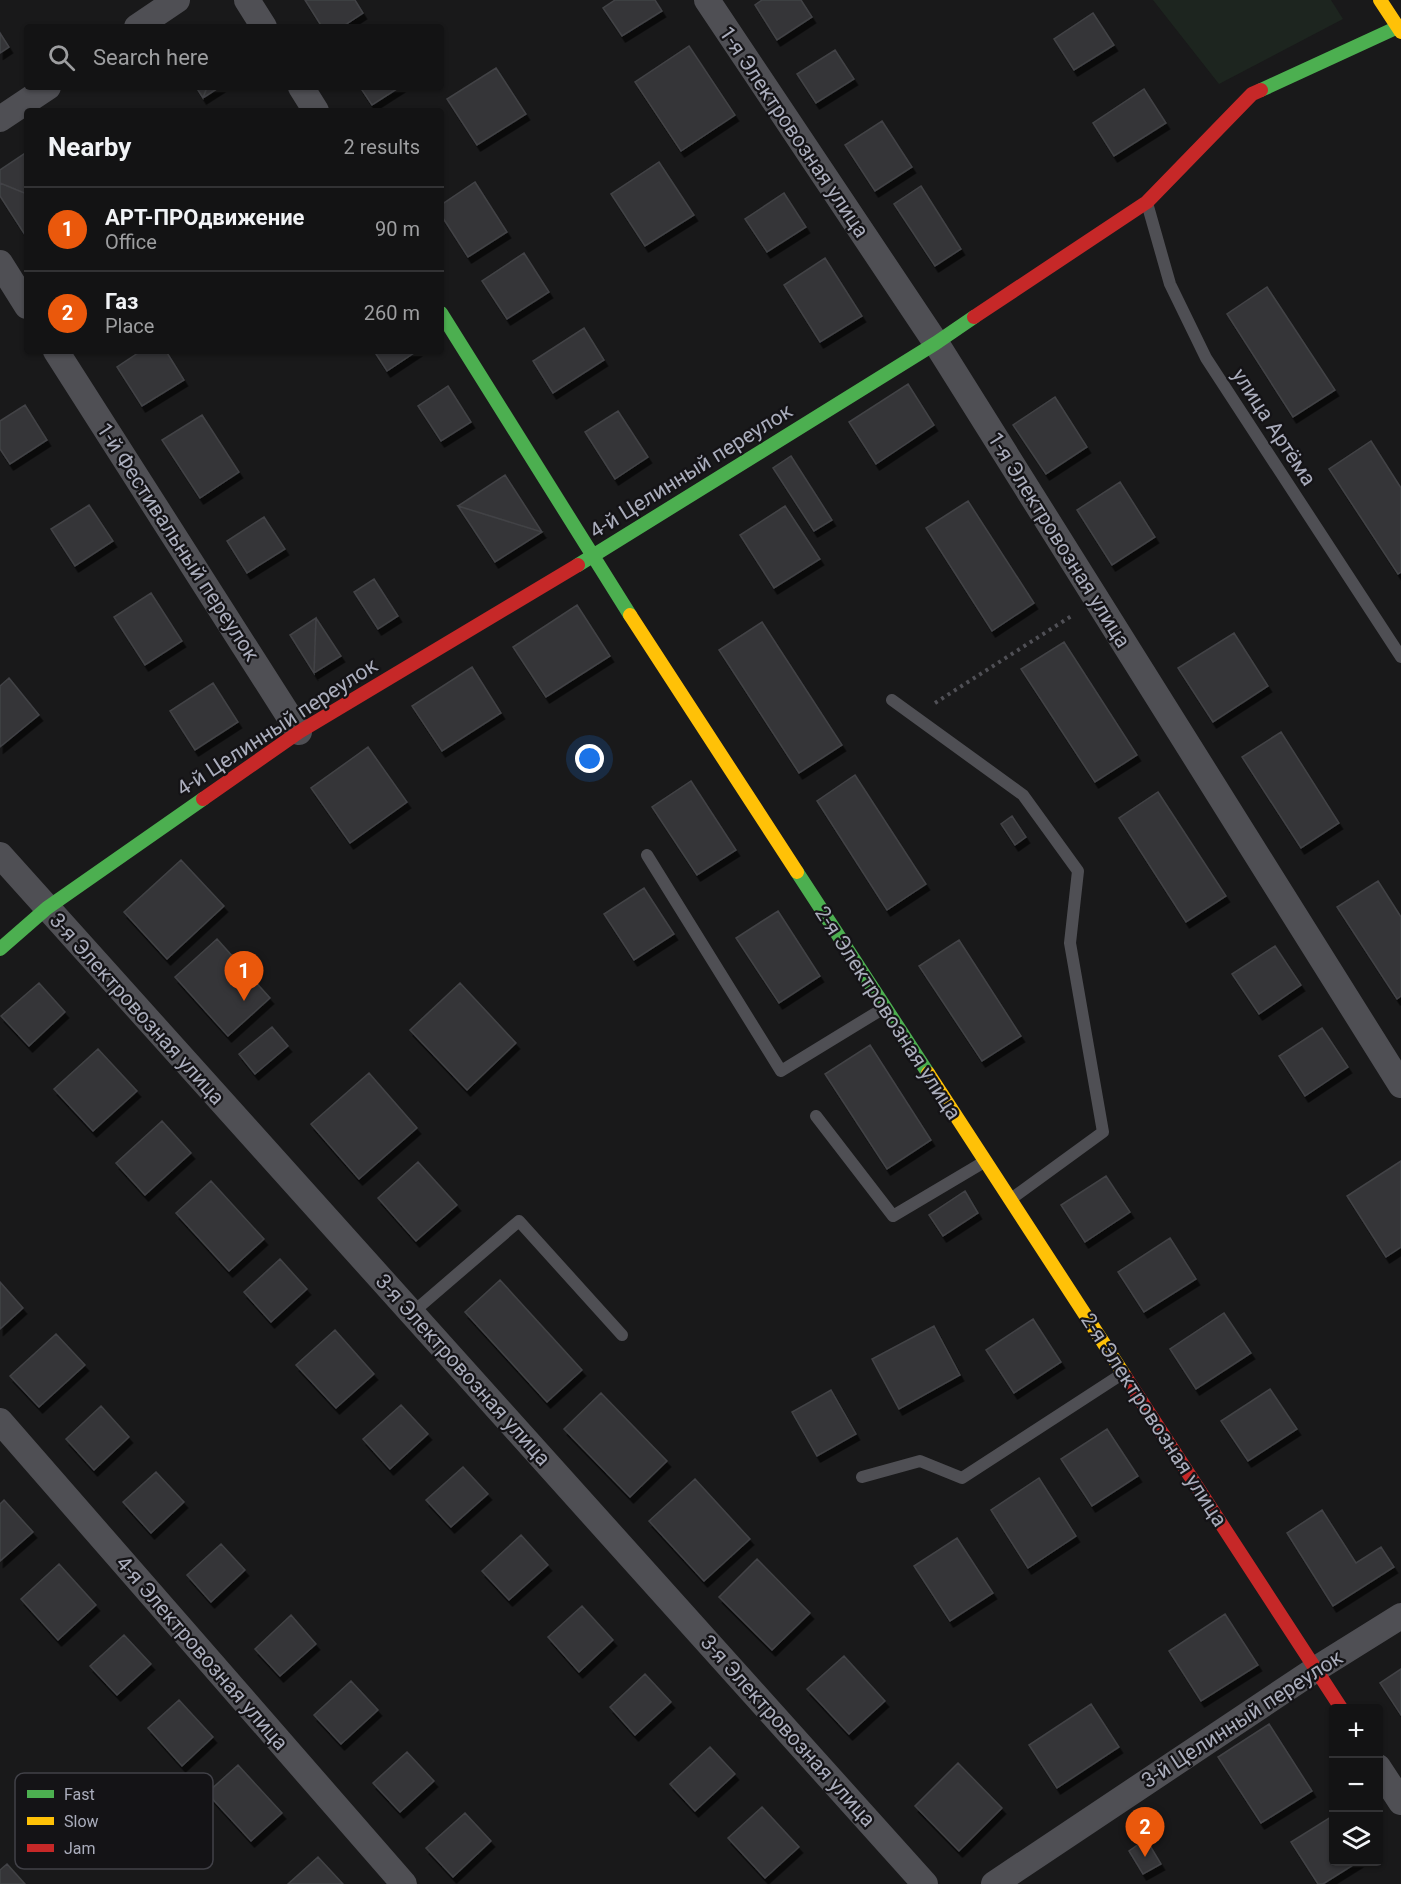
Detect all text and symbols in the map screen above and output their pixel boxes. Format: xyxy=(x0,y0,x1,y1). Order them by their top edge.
street label: 1-я Электровозная улица xyxy=(714,22,874,242)
search box xyxy=(24,24,444,90)
icon: search xyxy=(45,41,78,74)
text: Search here xyxy=(93,45,209,70)
text: Nearby xyxy=(48,132,131,162)
text: 2 results xyxy=(344,135,420,159)
text: АРТ-ПРОдвижение xyxy=(105,205,304,230)
text: 1 xyxy=(62,217,73,241)
text: 90 m xyxy=(375,217,420,241)
text: Office xyxy=(105,230,157,254)
text: Газ xyxy=(105,289,138,314)
text: 2 xyxy=(62,301,73,325)
text: 260 m xyxy=(364,301,420,325)
text: Place xyxy=(105,314,154,338)
street label: улица Артёма xyxy=(1227,364,1321,490)
street label: 4-й Целинный переулок xyxy=(585,398,797,543)
street label: 1-й Фестивальный переулок xyxy=(92,418,264,666)
street label: 1-я Электровозная улица xyxy=(983,428,1135,652)
street label: 4-й Целинный переулок xyxy=(172,653,382,801)
your location xyxy=(575,744,604,773)
street label: 2-я Электровозная улица xyxy=(810,902,966,1124)
street label: 3-я Электровозная улица xyxy=(45,908,229,1110)
pin: 1 xyxy=(224,952,264,1001)
street label: 3-я Электровозная улица xyxy=(371,1269,555,1471)
street label: 2-я Электровозная улица xyxy=(1076,1309,1232,1531)
street label: 4-я Электровозная улица xyxy=(111,1551,293,1755)
street label: 3-я Электровозная улица xyxy=(696,1630,880,1832)
street label: 3-й Целинный переулок xyxy=(1137,1645,1347,1793)
map controls xyxy=(1329,1704,1383,1866)
button: + xyxy=(1329,1704,1383,1758)
button: − xyxy=(1329,1758,1383,1812)
legend xyxy=(15,1773,213,1869)
text: Fast xyxy=(64,1785,95,1804)
pin: 2 xyxy=(1126,1808,1164,1857)
text: Slow xyxy=(64,1812,99,1831)
button: layers xyxy=(1329,1812,1383,1866)
text: Jam xyxy=(64,1839,96,1858)

